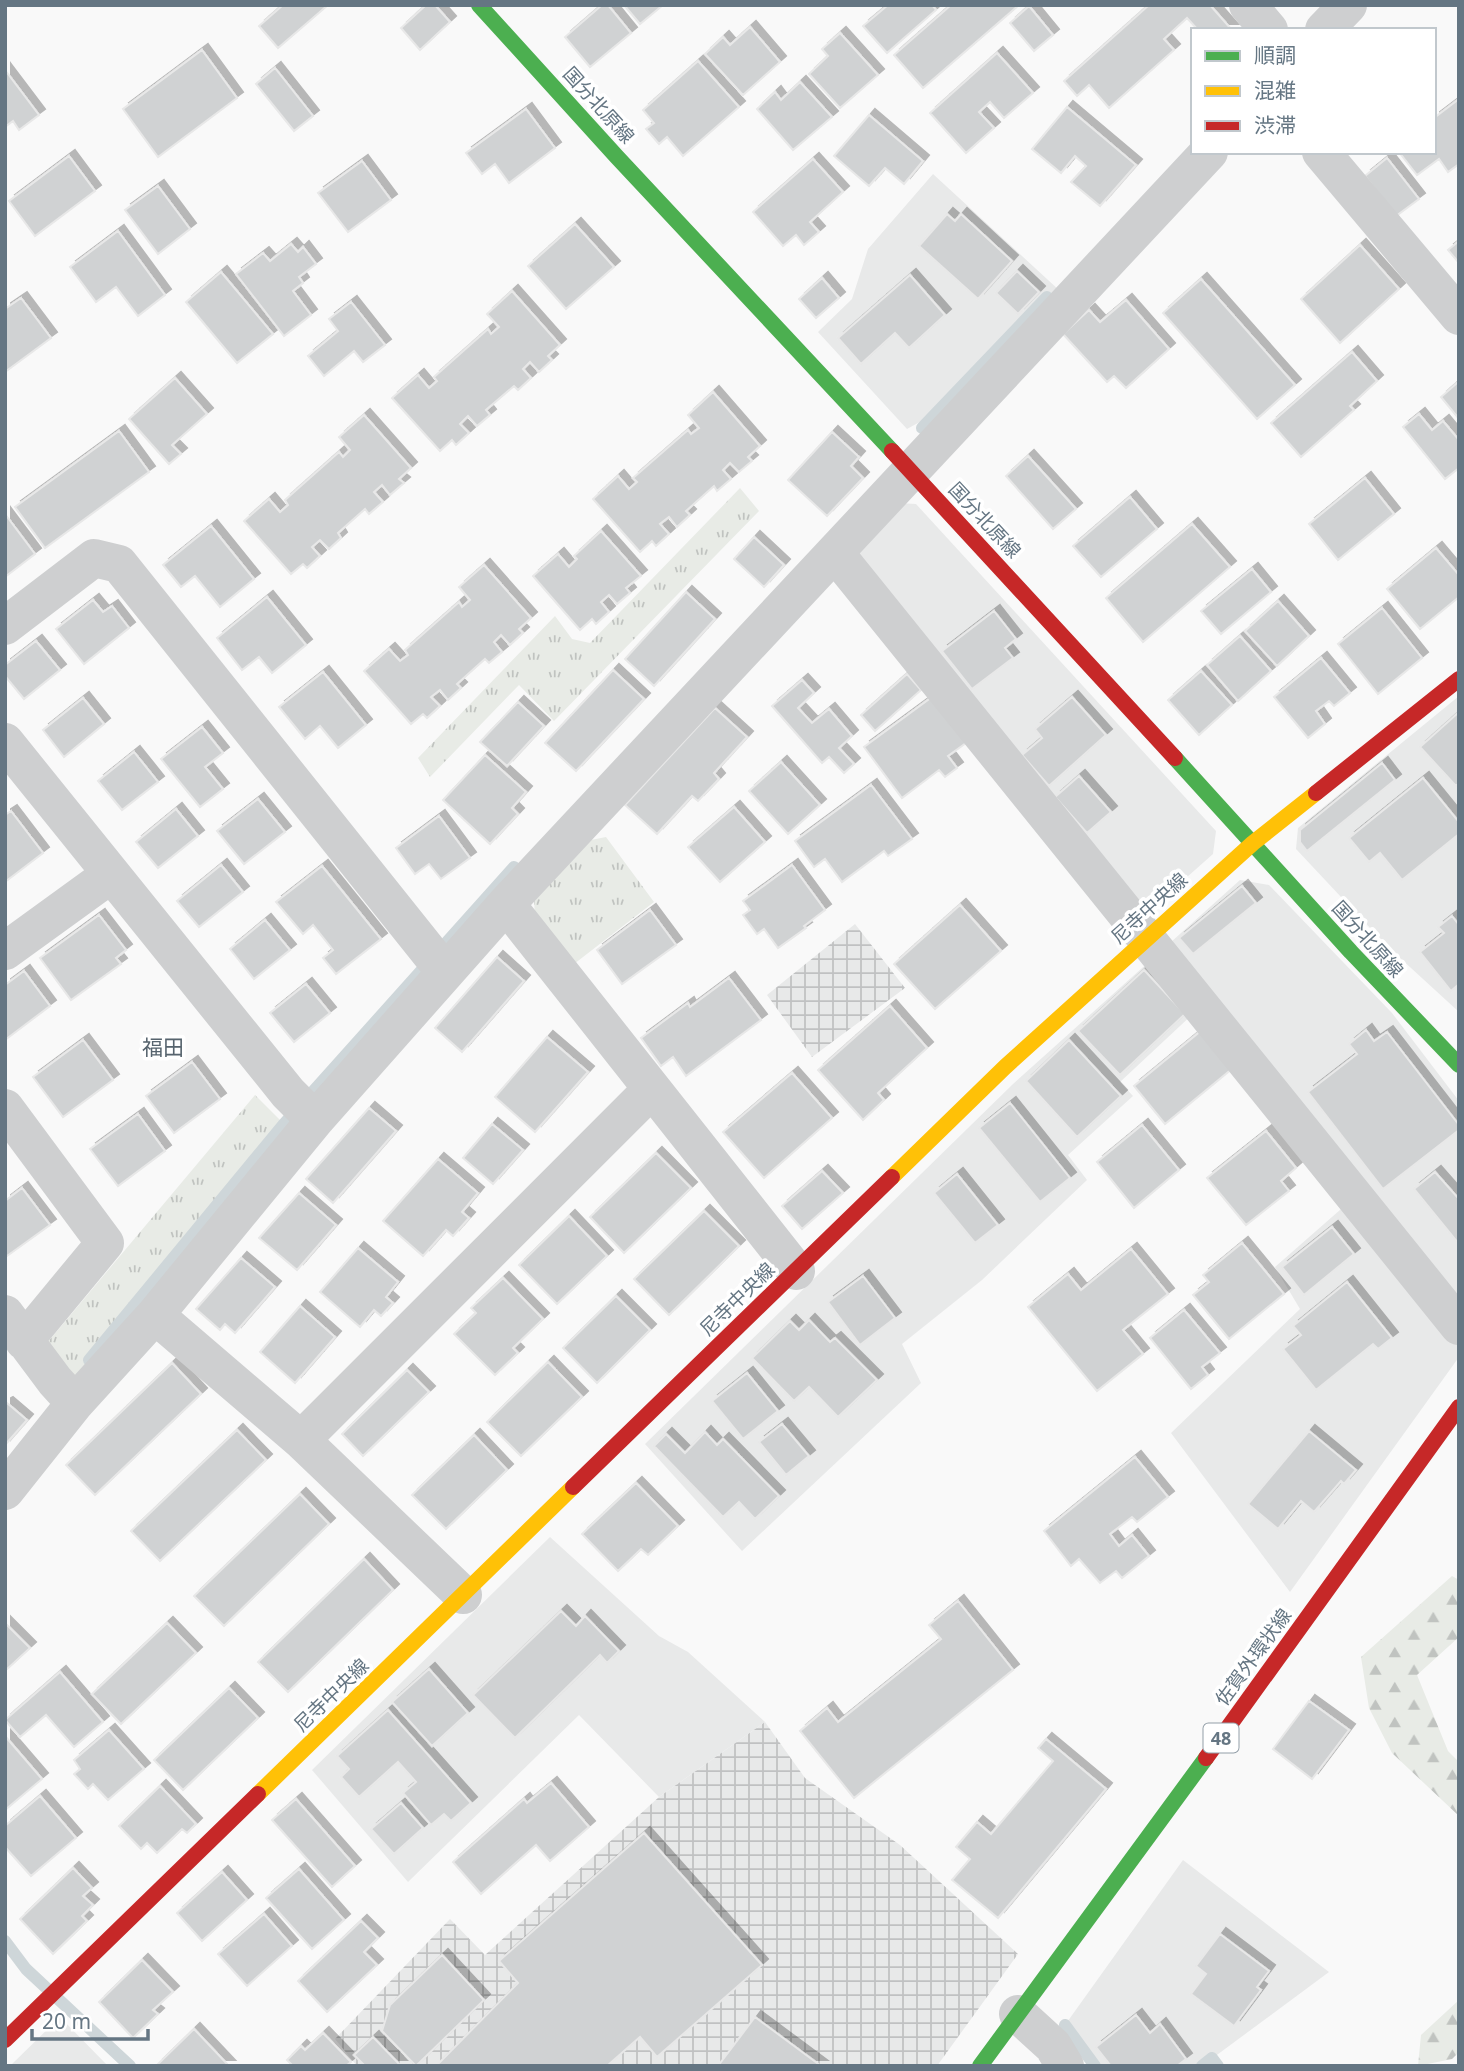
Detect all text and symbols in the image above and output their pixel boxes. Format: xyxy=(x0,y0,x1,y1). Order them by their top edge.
legend xyxy=(1191,28,1436,154)
text: 順調 xyxy=(1254,41,1296,69)
street label: 国分北原線 xyxy=(558,61,640,149)
text: 混雑 xyxy=(1254,76,1296,104)
text: 渋滞 xyxy=(1254,111,1296,139)
street label: 国分北原線 xyxy=(943,476,1027,564)
street label: 尼寺中央線 xyxy=(1105,867,1193,949)
street label: 国分北原線 xyxy=(1327,895,1409,983)
district label: 福田 xyxy=(142,1033,184,1061)
street label: 尼寺中央線 xyxy=(694,1257,780,1341)
street label: 佐賀外環状線 xyxy=(1209,1603,1297,1711)
street label: 尼寺中央線 xyxy=(288,1653,374,1737)
road number: 48 xyxy=(1204,1723,1238,1752)
scale bar xyxy=(32,1997,147,2041)
text: 20 m xyxy=(42,2007,91,2035)

